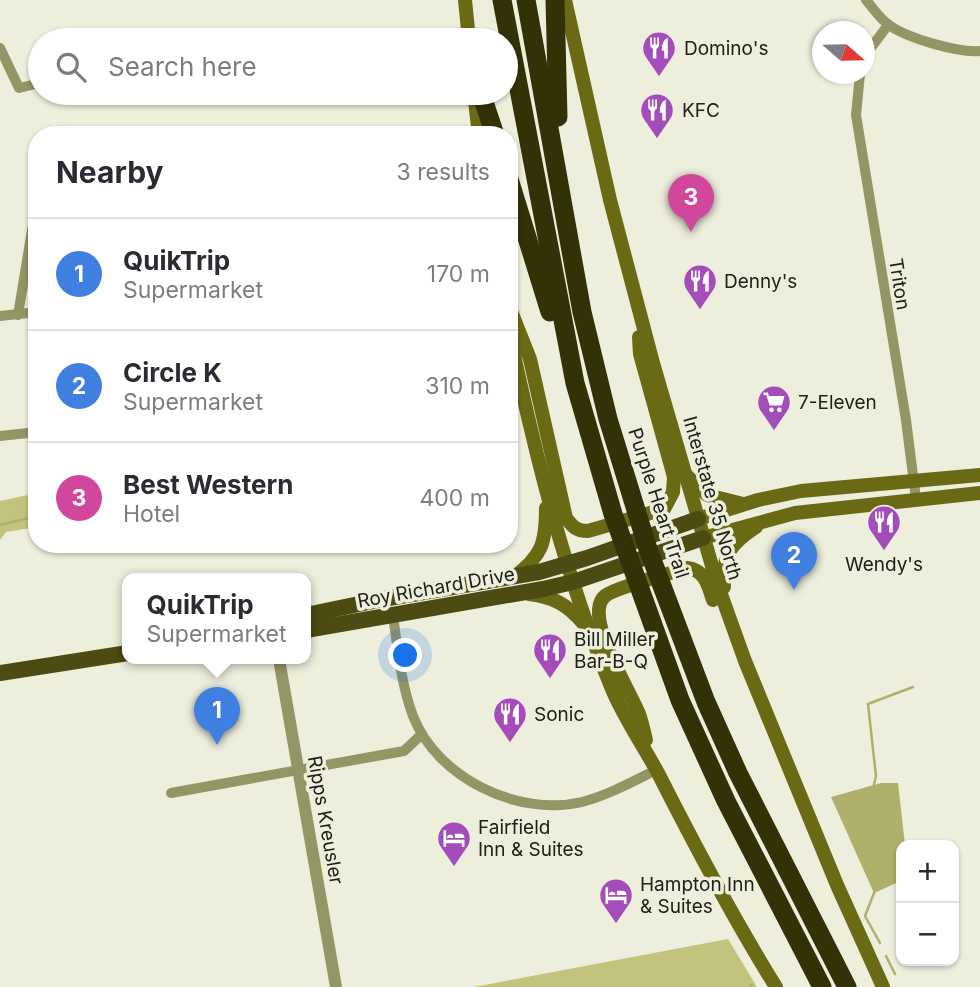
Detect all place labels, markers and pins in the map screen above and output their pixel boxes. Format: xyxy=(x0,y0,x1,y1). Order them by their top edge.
restaurant icon: Domino's xyxy=(640,29,678,78)
place label: Domino's xyxy=(684,37,768,60)
restaurant icon: KFC xyxy=(638,91,676,140)
place label: KFC xyxy=(682,99,720,122)
pin: 3 xyxy=(668,174,714,232)
restaurant icon: Denny's xyxy=(681,262,719,311)
place label: Denny's xyxy=(724,270,797,293)
supermarket icon: 7-Eleven xyxy=(755,383,793,432)
place label: 7-Eleven xyxy=(798,391,877,414)
restaurant icon: Wendy's xyxy=(865,503,903,552)
pin: 2 xyxy=(771,532,817,590)
place label: Wendy's xyxy=(845,553,923,576)
place label: Bill Miller Bar-B-Q xyxy=(574,628,655,673)
restaurant icon: Bill Miller Bar-B-Q xyxy=(531,631,569,680)
pin: 1 xyxy=(194,687,240,745)
restaurant icon: Sonic xyxy=(491,695,529,744)
place label: Sonic xyxy=(534,703,584,726)
place label: Fairfield Inn & Suites xyxy=(478,816,584,861)
hotel icon: Fairfield Inn & Suites xyxy=(435,819,473,868)
place label: Hampton Inn & Suites xyxy=(640,873,755,918)
hotel icon: Hampton Inn & Suites xyxy=(597,876,635,925)

